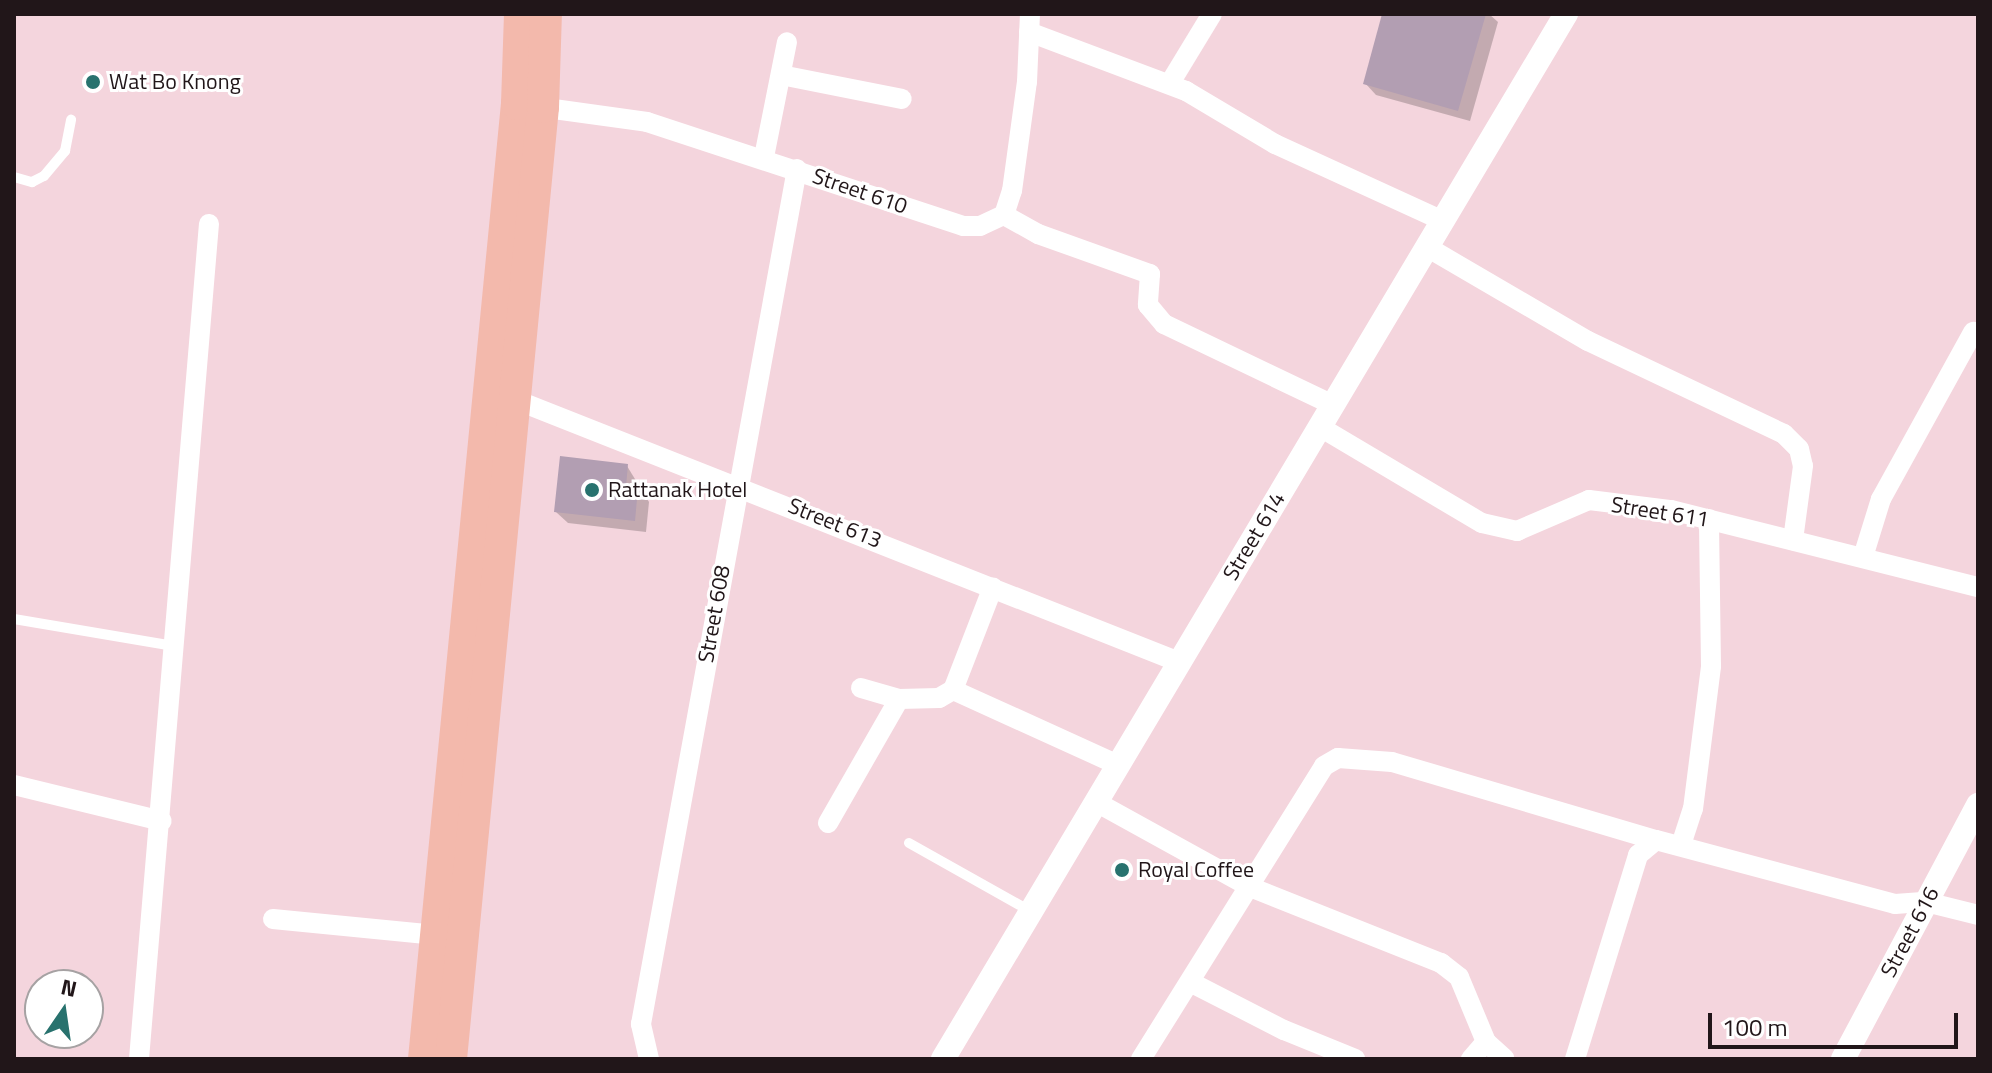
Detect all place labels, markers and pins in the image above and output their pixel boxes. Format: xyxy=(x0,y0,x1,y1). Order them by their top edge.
place label: Wat Bo Knong xyxy=(109,69,241,95)
marker: Wat Bo Knong xyxy=(84,73,102,91)
place label: Rattanak Hotel xyxy=(608,477,747,503)
marker: Rattanak Hotel xyxy=(583,481,601,499)
place label: Royal Coffee xyxy=(1138,857,1254,883)
marker: Royal Coffee xyxy=(1113,861,1131,879)

